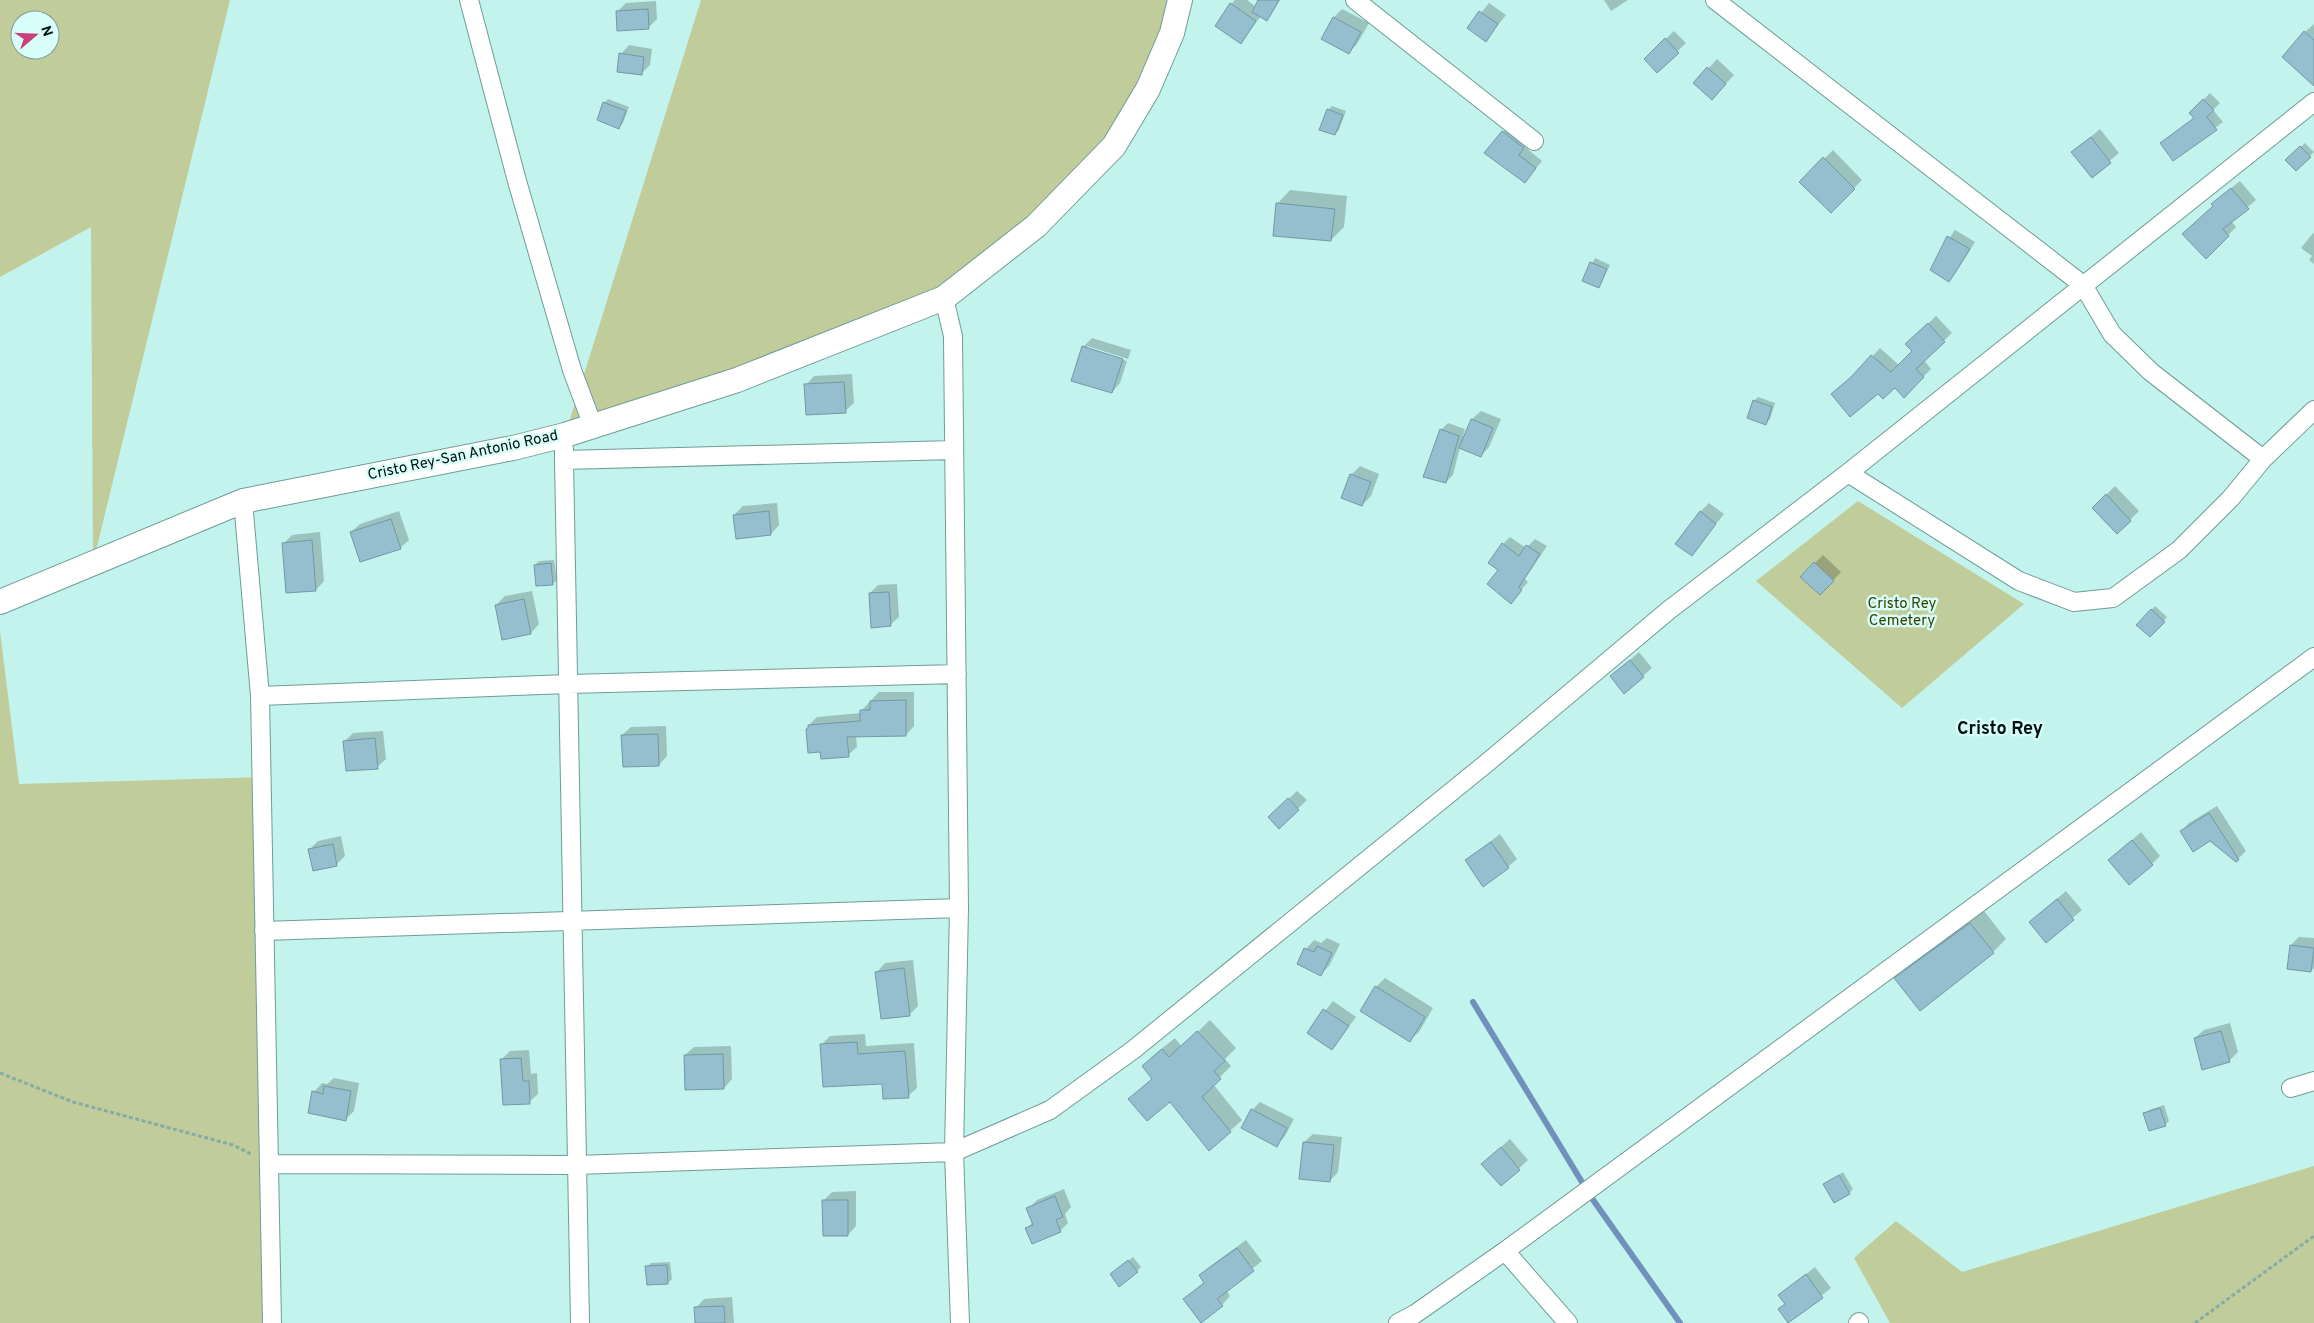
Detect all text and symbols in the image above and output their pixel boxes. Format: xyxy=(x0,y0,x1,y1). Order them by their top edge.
north arrow xyxy=(10,10,60,60)
text: N xyxy=(36,24,56,39)
street label: Cristo Rey-San Antonio Road xyxy=(366,427,560,485)
park label: Cristo Rey Cemetery xyxy=(1868,595,1936,631)
district label: Cristo Rey xyxy=(1957,718,2043,741)

